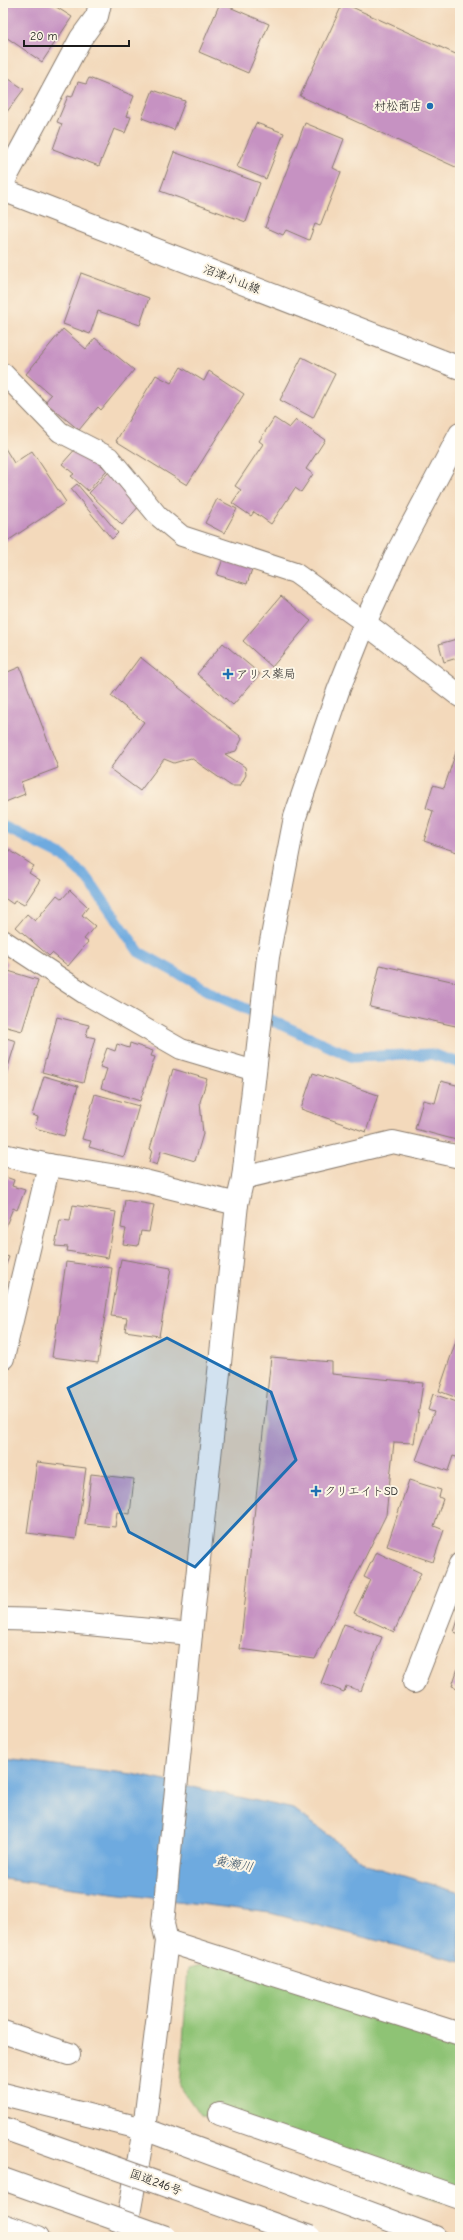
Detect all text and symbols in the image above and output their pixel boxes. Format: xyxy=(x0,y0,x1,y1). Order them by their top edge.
scale bar xyxy=(24,22,129,48)
text: 20 m xyxy=(30,29,58,43)
place label: 村松商店 xyxy=(374,99,422,113)
marker: 村松商店 xyxy=(425,101,435,111)
street label: 沼津小山線 xyxy=(201,262,263,296)
place label: アリス薬局 xyxy=(236,667,296,681)
marker: アリス薬局 xyxy=(223,669,233,679)
place label: クリエイトSD xyxy=(324,1484,398,1498)
marker: クリエイトSD xyxy=(311,1486,321,1496)
water label: 黄瀬川 xyxy=(213,1852,254,1875)
street label: 国道246号 xyxy=(128,2166,184,2198)

